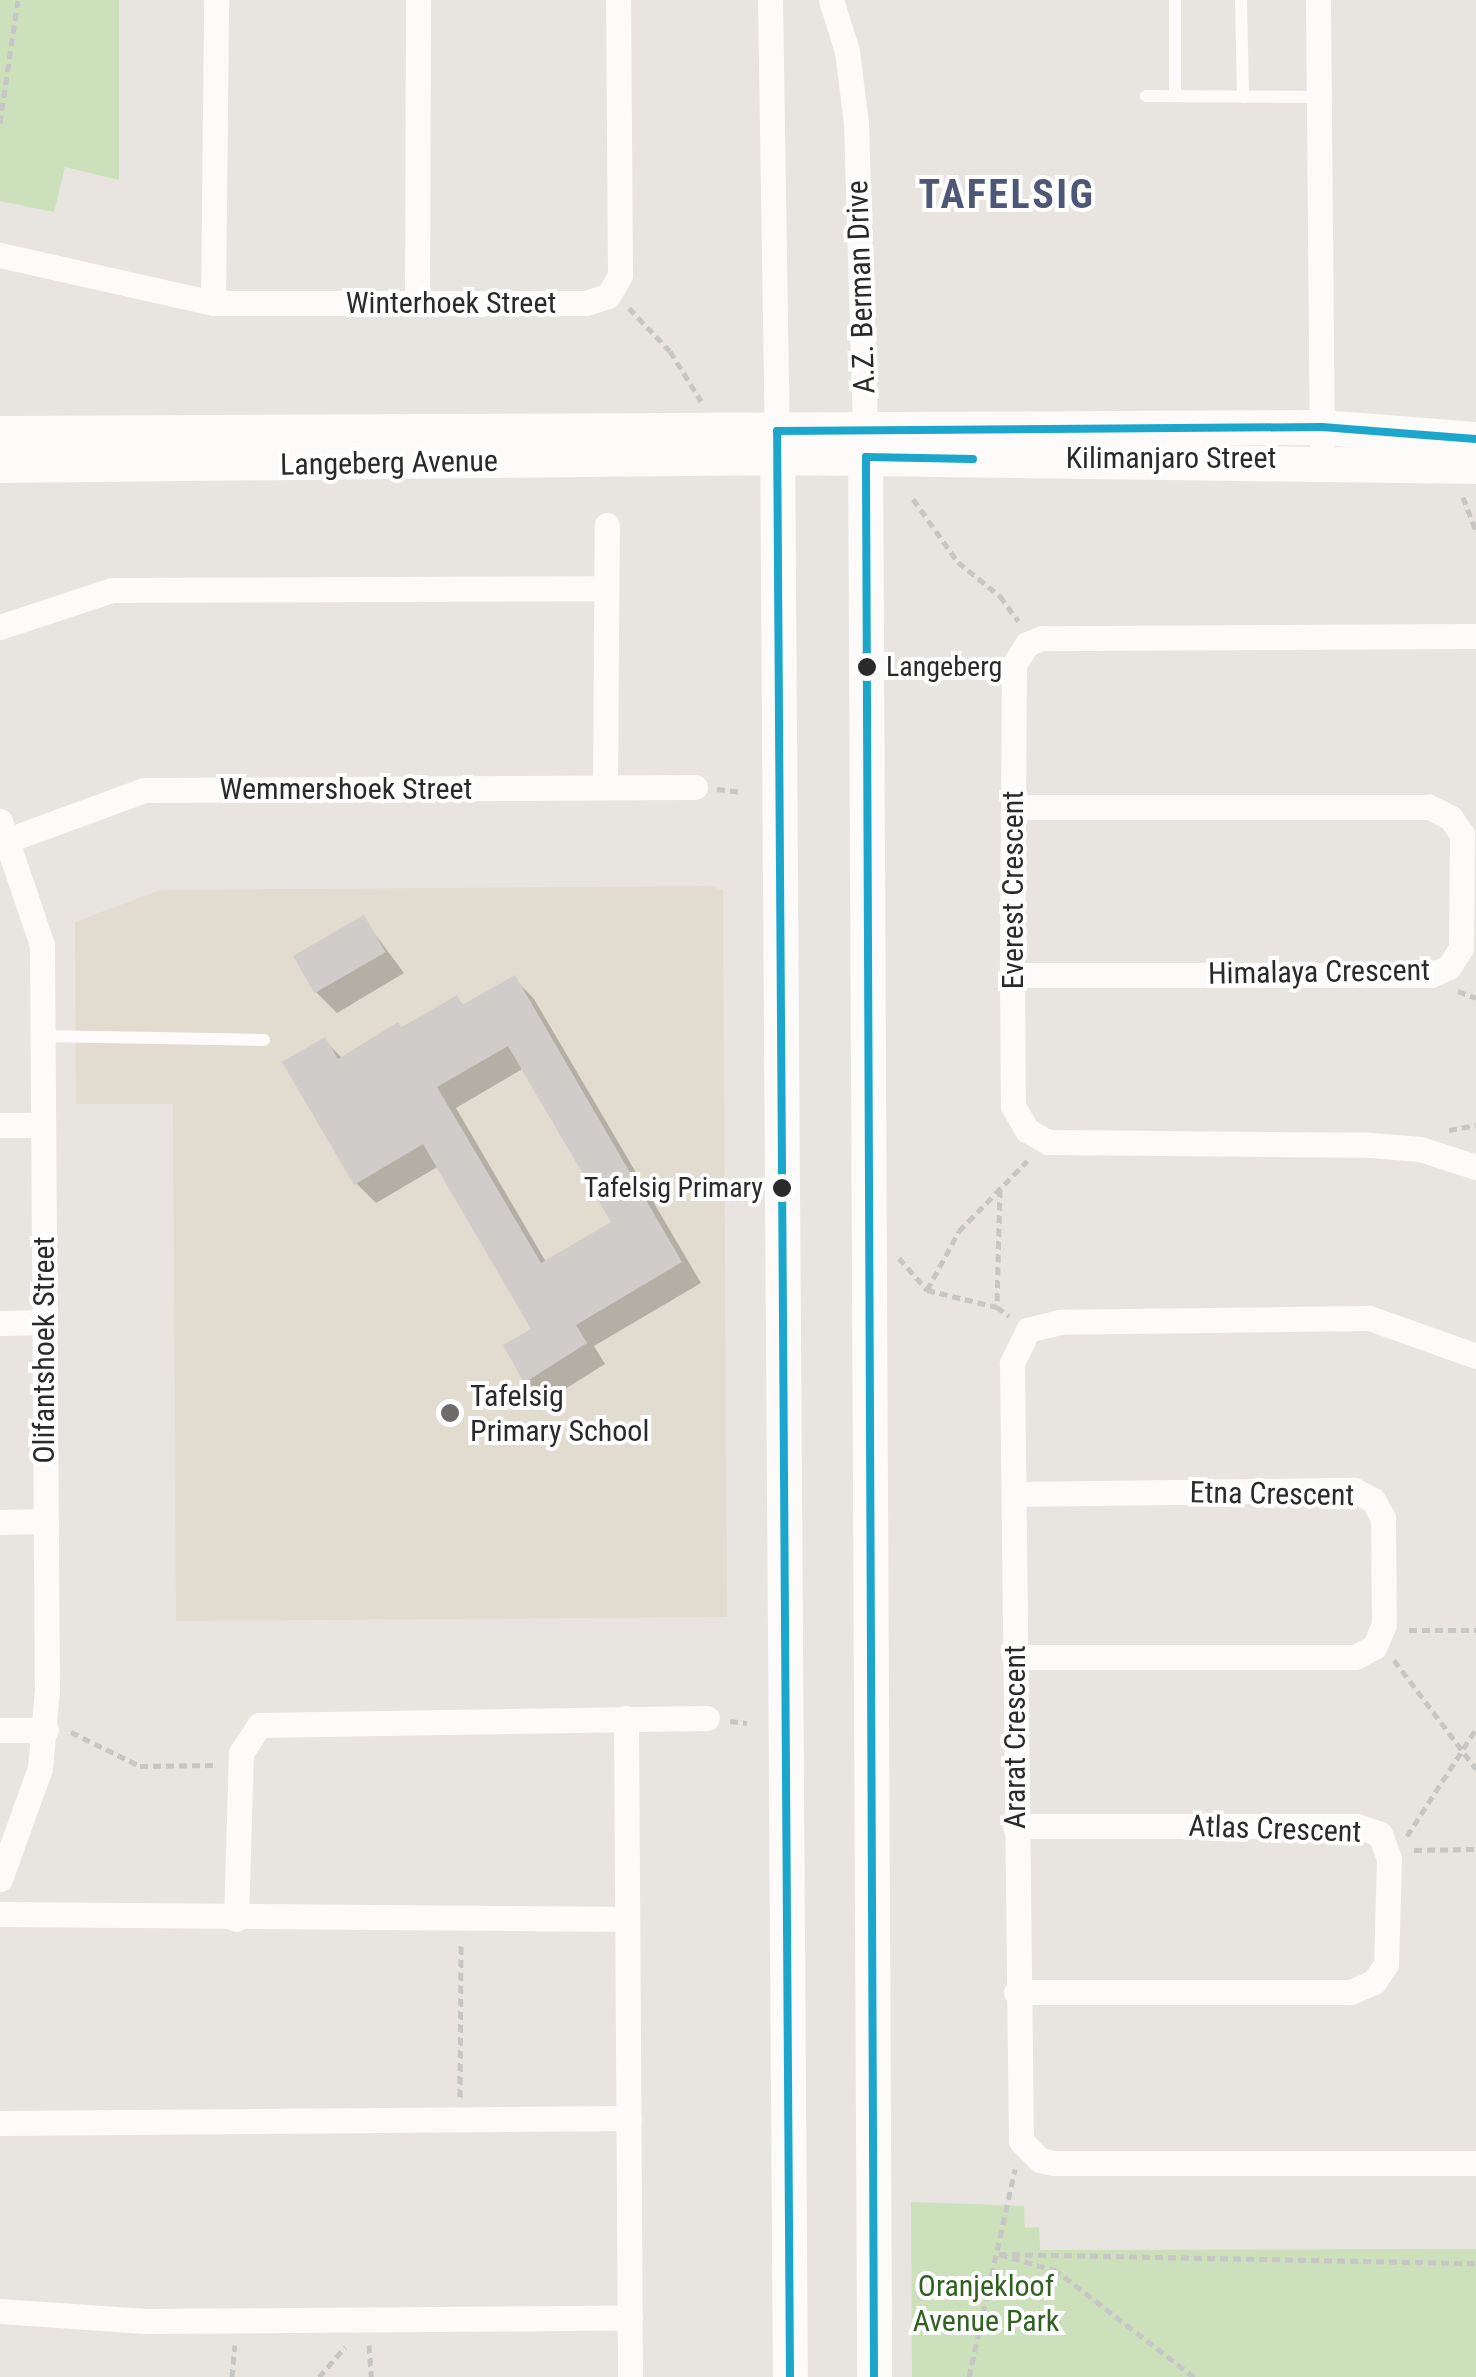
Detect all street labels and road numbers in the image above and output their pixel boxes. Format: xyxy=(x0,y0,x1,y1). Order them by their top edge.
street label: A.Z. Berman Drive xyxy=(839,180,883,394)
street label: Winterhoek Street xyxy=(346,285,556,321)
street label: Kilimanjaro Street xyxy=(1066,440,1276,476)
street label: Langeberg Avenue xyxy=(280,443,498,483)
street label: Wemmershoek Street xyxy=(220,771,472,807)
street label: Everest Crescent xyxy=(995,791,1031,989)
street label: Himalaya Crescent xyxy=(1208,952,1430,992)
street label: Olifantshoek Street xyxy=(26,1236,62,1464)
street label: Etna Crescent xyxy=(1189,1475,1355,1513)
street label: Ararat Crescent xyxy=(997,1645,1033,1829)
street label: Atlas Crescent xyxy=(1188,1808,1362,1850)

